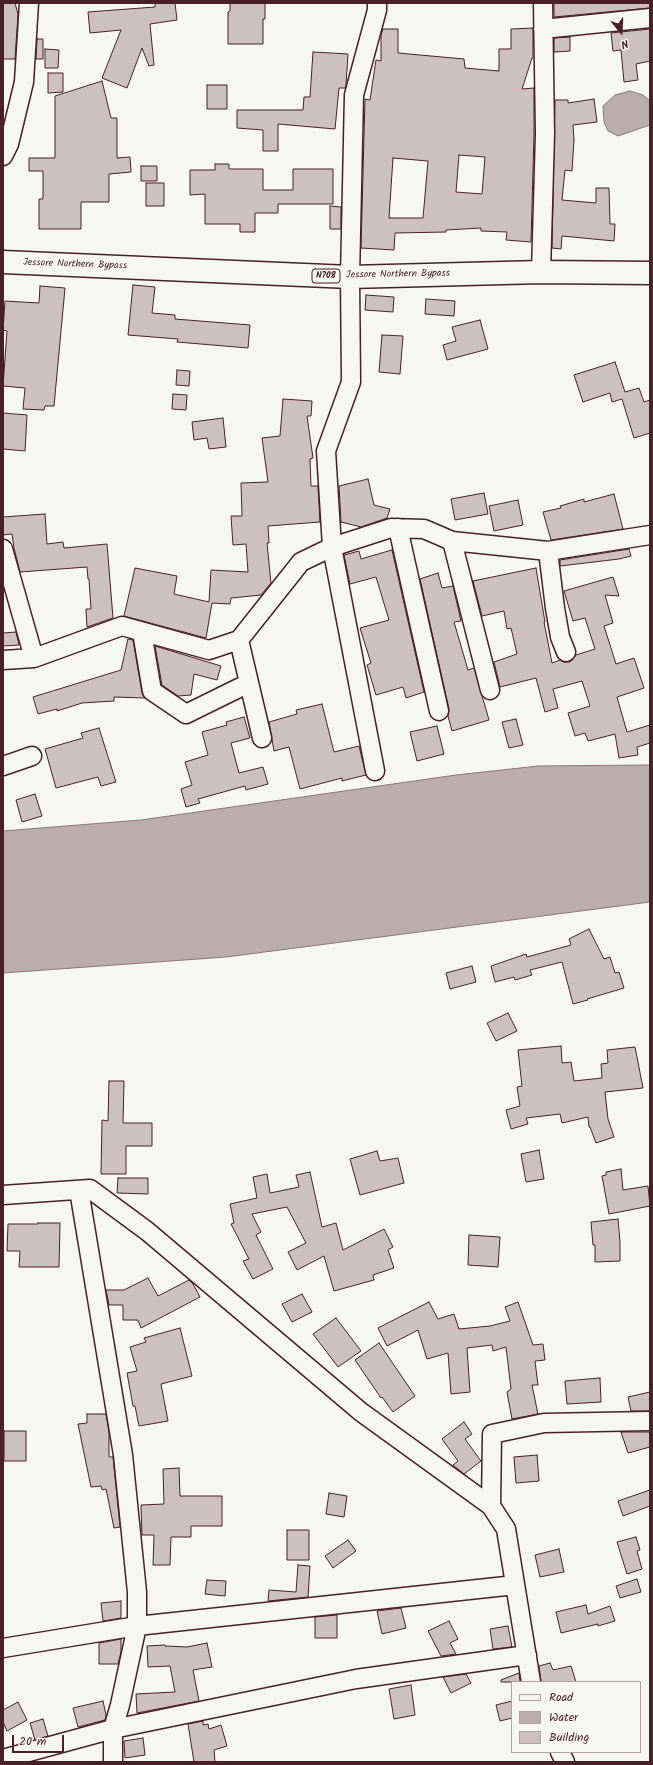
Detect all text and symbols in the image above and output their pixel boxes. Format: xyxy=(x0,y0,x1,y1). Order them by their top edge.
north arrow xyxy=(601,12,641,52)
text: N xyxy=(619,34,631,53)
street label: Jessore Northern Bypass xyxy=(23,257,127,273)
street label: Jessore Northern Bypass xyxy=(346,268,450,282)
road number: N708 xyxy=(312,269,340,283)
legend xyxy=(511,1681,641,1753)
text: Road xyxy=(549,1688,573,1707)
text: Water xyxy=(549,1708,578,1727)
scale bar xyxy=(14,1727,66,1753)
text: Building xyxy=(549,1728,589,1747)
text: 20 m xyxy=(19,1732,46,1751)

